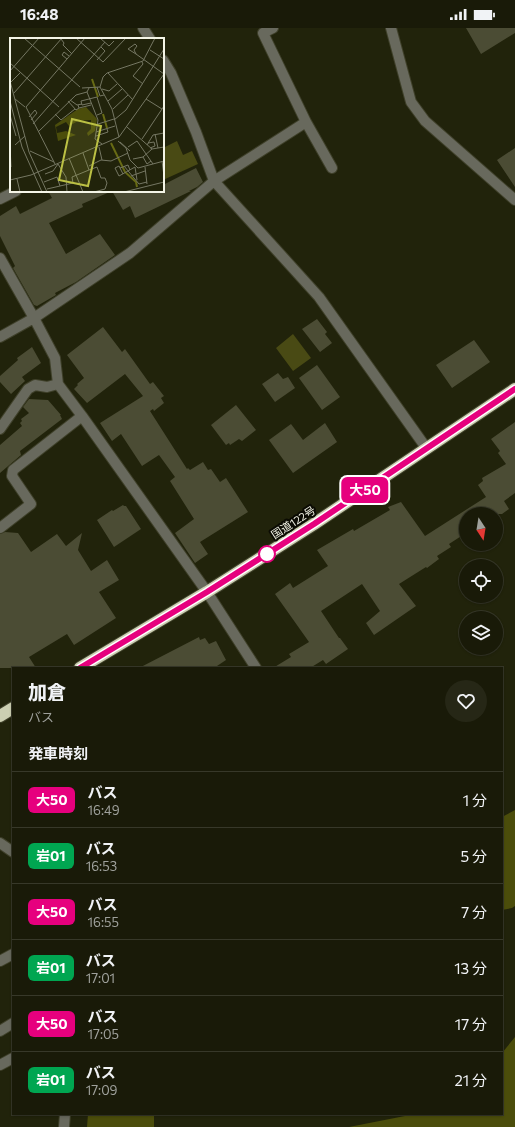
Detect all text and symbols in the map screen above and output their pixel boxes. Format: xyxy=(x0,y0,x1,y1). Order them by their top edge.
text: 16:48 xyxy=(20,5,59,23)
inset map xyxy=(10,38,164,192)
line badge: 大50 xyxy=(342,477,388,503)
text: 大50 xyxy=(349,481,381,498)
street label: 国道122号 xyxy=(269,503,317,541)
north arrow xyxy=(459,507,503,551)
map controls xyxy=(459,507,503,655)
unlabelled marker xyxy=(258,545,276,563)
button: locate xyxy=(459,559,503,603)
button: layers xyxy=(459,611,503,655)
text: 加倉 xyxy=(28,680,66,703)
button: heart xyxy=(445,680,487,722)
text: バス xyxy=(28,709,54,725)
text: 発車時刻 xyxy=(28,744,88,762)
text: バス xyxy=(87,783,117,801)
text: 大50 xyxy=(36,791,67,808)
text: 1 分 xyxy=(463,791,487,809)
text: 16:49 xyxy=(87,802,120,818)
text: バス xyxy=(86,839,116,857)
text: 岩01 xyxy=(36,847,66,864)
text: 5 分 xyxy=(461,847,487,865)
text: 16:53 xyxy=(86,858,117,874)
text: バス xyxy=(87,895,117,913)
text: 大50 xyxy=(36,903,67,920)
text: 7 分 xyxy=(461,903,487,921)
text: 16:55 xyxy=(87,914,119,930)
text: バス xyxy=(86,951,116,969)
text: 岩01 xyxy=(36,959,66,976)
text: 13 分 xyxy=(454,959,487,977)
text: 17:01 xyxy=(86,970,115,986)
text: バス xyxy=(87,1007,117,1025)
text: 大50 xyxy=(36,1015,67,1032)
text: 17 分 xyxy=(455,1015,487,1033)
text: 17:05 xyxy=(87,1026,119,1042)
text: バス xyxy=(86,1063,116,1081)
text: 岩01 xyxy=(36,1071,66,1088)
text: 21 分 xyxy=(454,1071,487,1089)
text: 17:09 xyxy=(86,1082,118,1098)

